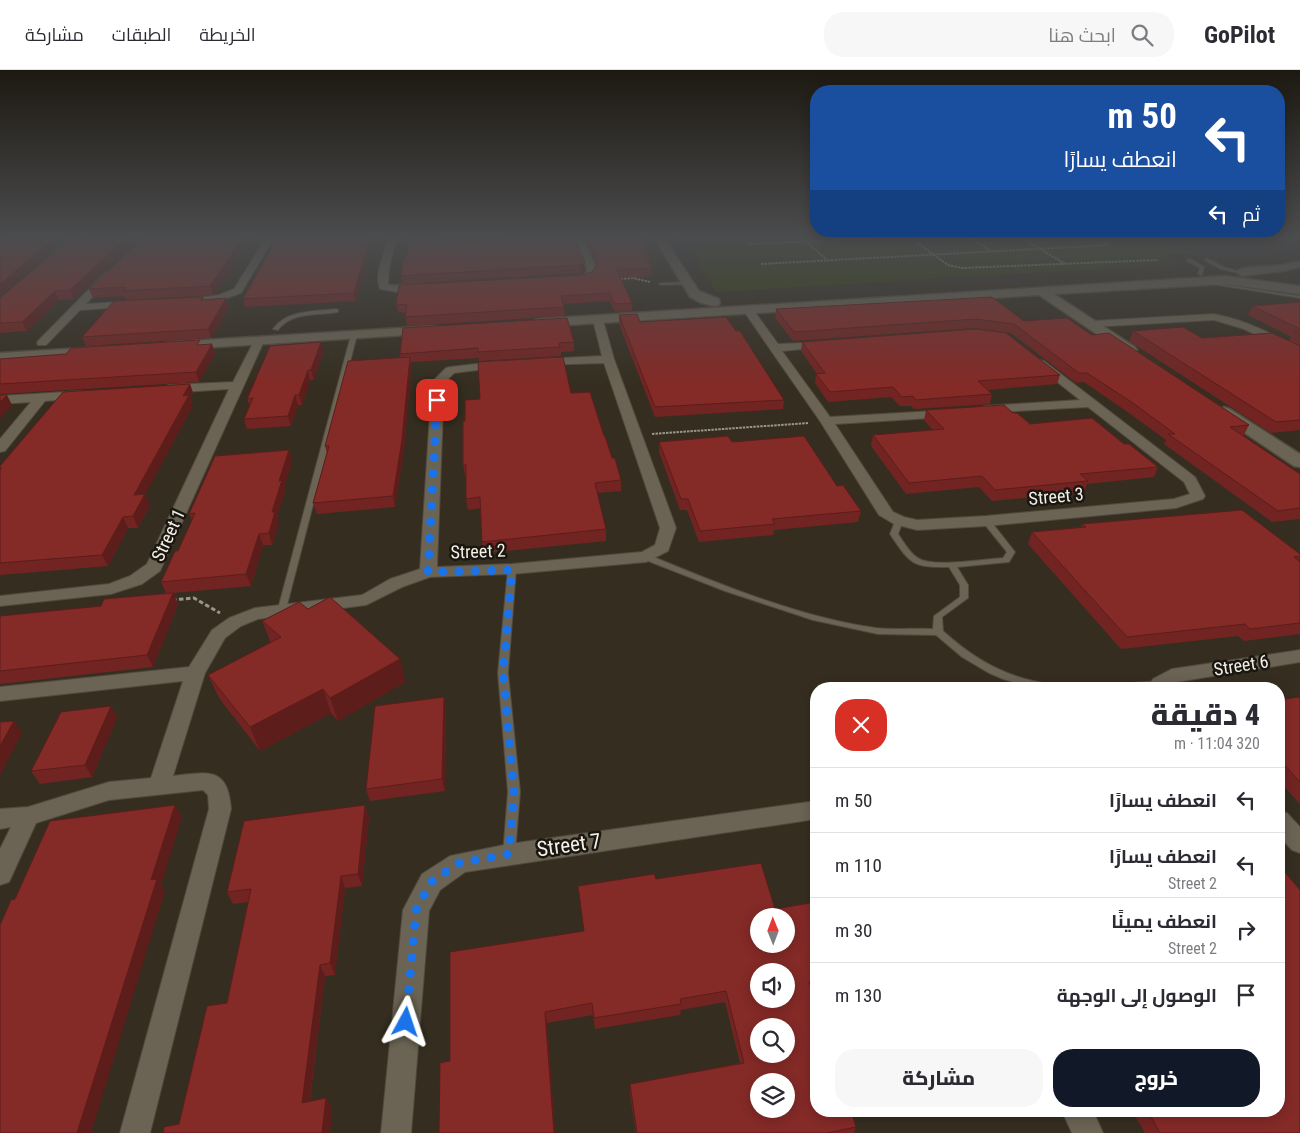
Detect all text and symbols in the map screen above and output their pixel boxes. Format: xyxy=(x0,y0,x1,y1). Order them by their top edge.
search box xyxy=(824,12,1174,57)
icon: search xyxy=(1128,21,1156,49)
text: GoPilot xyxy=(1204,21,1275,49)
text: مشاركة xyxy=(25,24,84,45)
text: الطبقات xyxy=(112,24,171,45)
text: الخريطة xyxy=(199,24,256,45)
text: ابحث هنا xyxy=(1048,24,1116,47)
text: 50 m xyxy=(1108,96,1177,137)
icon: left xyxy=(1195,105,1260,170)
text: انعطف يسارًا xyxy=(1063,147,1177,172)
icon: left xyxy=(1204,200,1232,228)
text: ثم xyxy=(1242,203,1260,226)
pin xyxy=(416,379,458,421)
icon: arrive xyxy=(423,386,451,414)
street label: Street 3 xyxy=(1028,483,1084,509)
street label: Street 1 xyxy=(147,506,189,564)
street label: Street 2 xyxy=(450,540,506,562)
street label: Street 6 xyxy=(1212,650,1270,680)
text: 4 دقيقة xyxy=(1151,697,1260,732)
button: close xyxy=(835,699,887,751)
text: 320 m · 11:04 xyxy=(1174,734,1260,753)
icon: left xyxy=(1232,786,1260,814)
text: 50 m xyxy=(835,789,872,812)
text: انعطف يسارًا xyxy=(1109,789,1217,812)
street label: Street 7 xyxy=(535,829,603,861)
text: انعطف يسارًا xyxy=(1109,845,1217,868)
icon: left xyxy=(1232,851,1260,879)
text: 110 m xyxy=(835,854,882,877)
text: Street 2 xyxy=(1168,874,1217,893)
north arrow xyxy=(750,908,795,952)
map controls xyxy=(750,908,795,1118)
text: انعطف يمينًا xyxy=(1111,910,1217,933)
icon: right xyxy=(1232,916,1260,944)
text: 30 m xyxy=(835,919,872,942)
text: Street 2 xyxy=(1168,939,1217,958)
button: sound xyxy=(750,963,795,1008)
icon: arrive xyxy=(1232,981,1260,1009)
text: 130 m xyxy=(835,984,882,1007)
text: الوصول إلى الوجهة xyxy=(1057,984,1217,1007)
position arrow xyxy=(379,995,431,1047)
button: search xyxy=(750,1018,795,1063)
button: مشاركة xyxy=(835,1049,1043,1107)
button: خروج xyxy=(1053,1049,1260,1107)
button: layers xyxy=(750,1073,795,1118)

